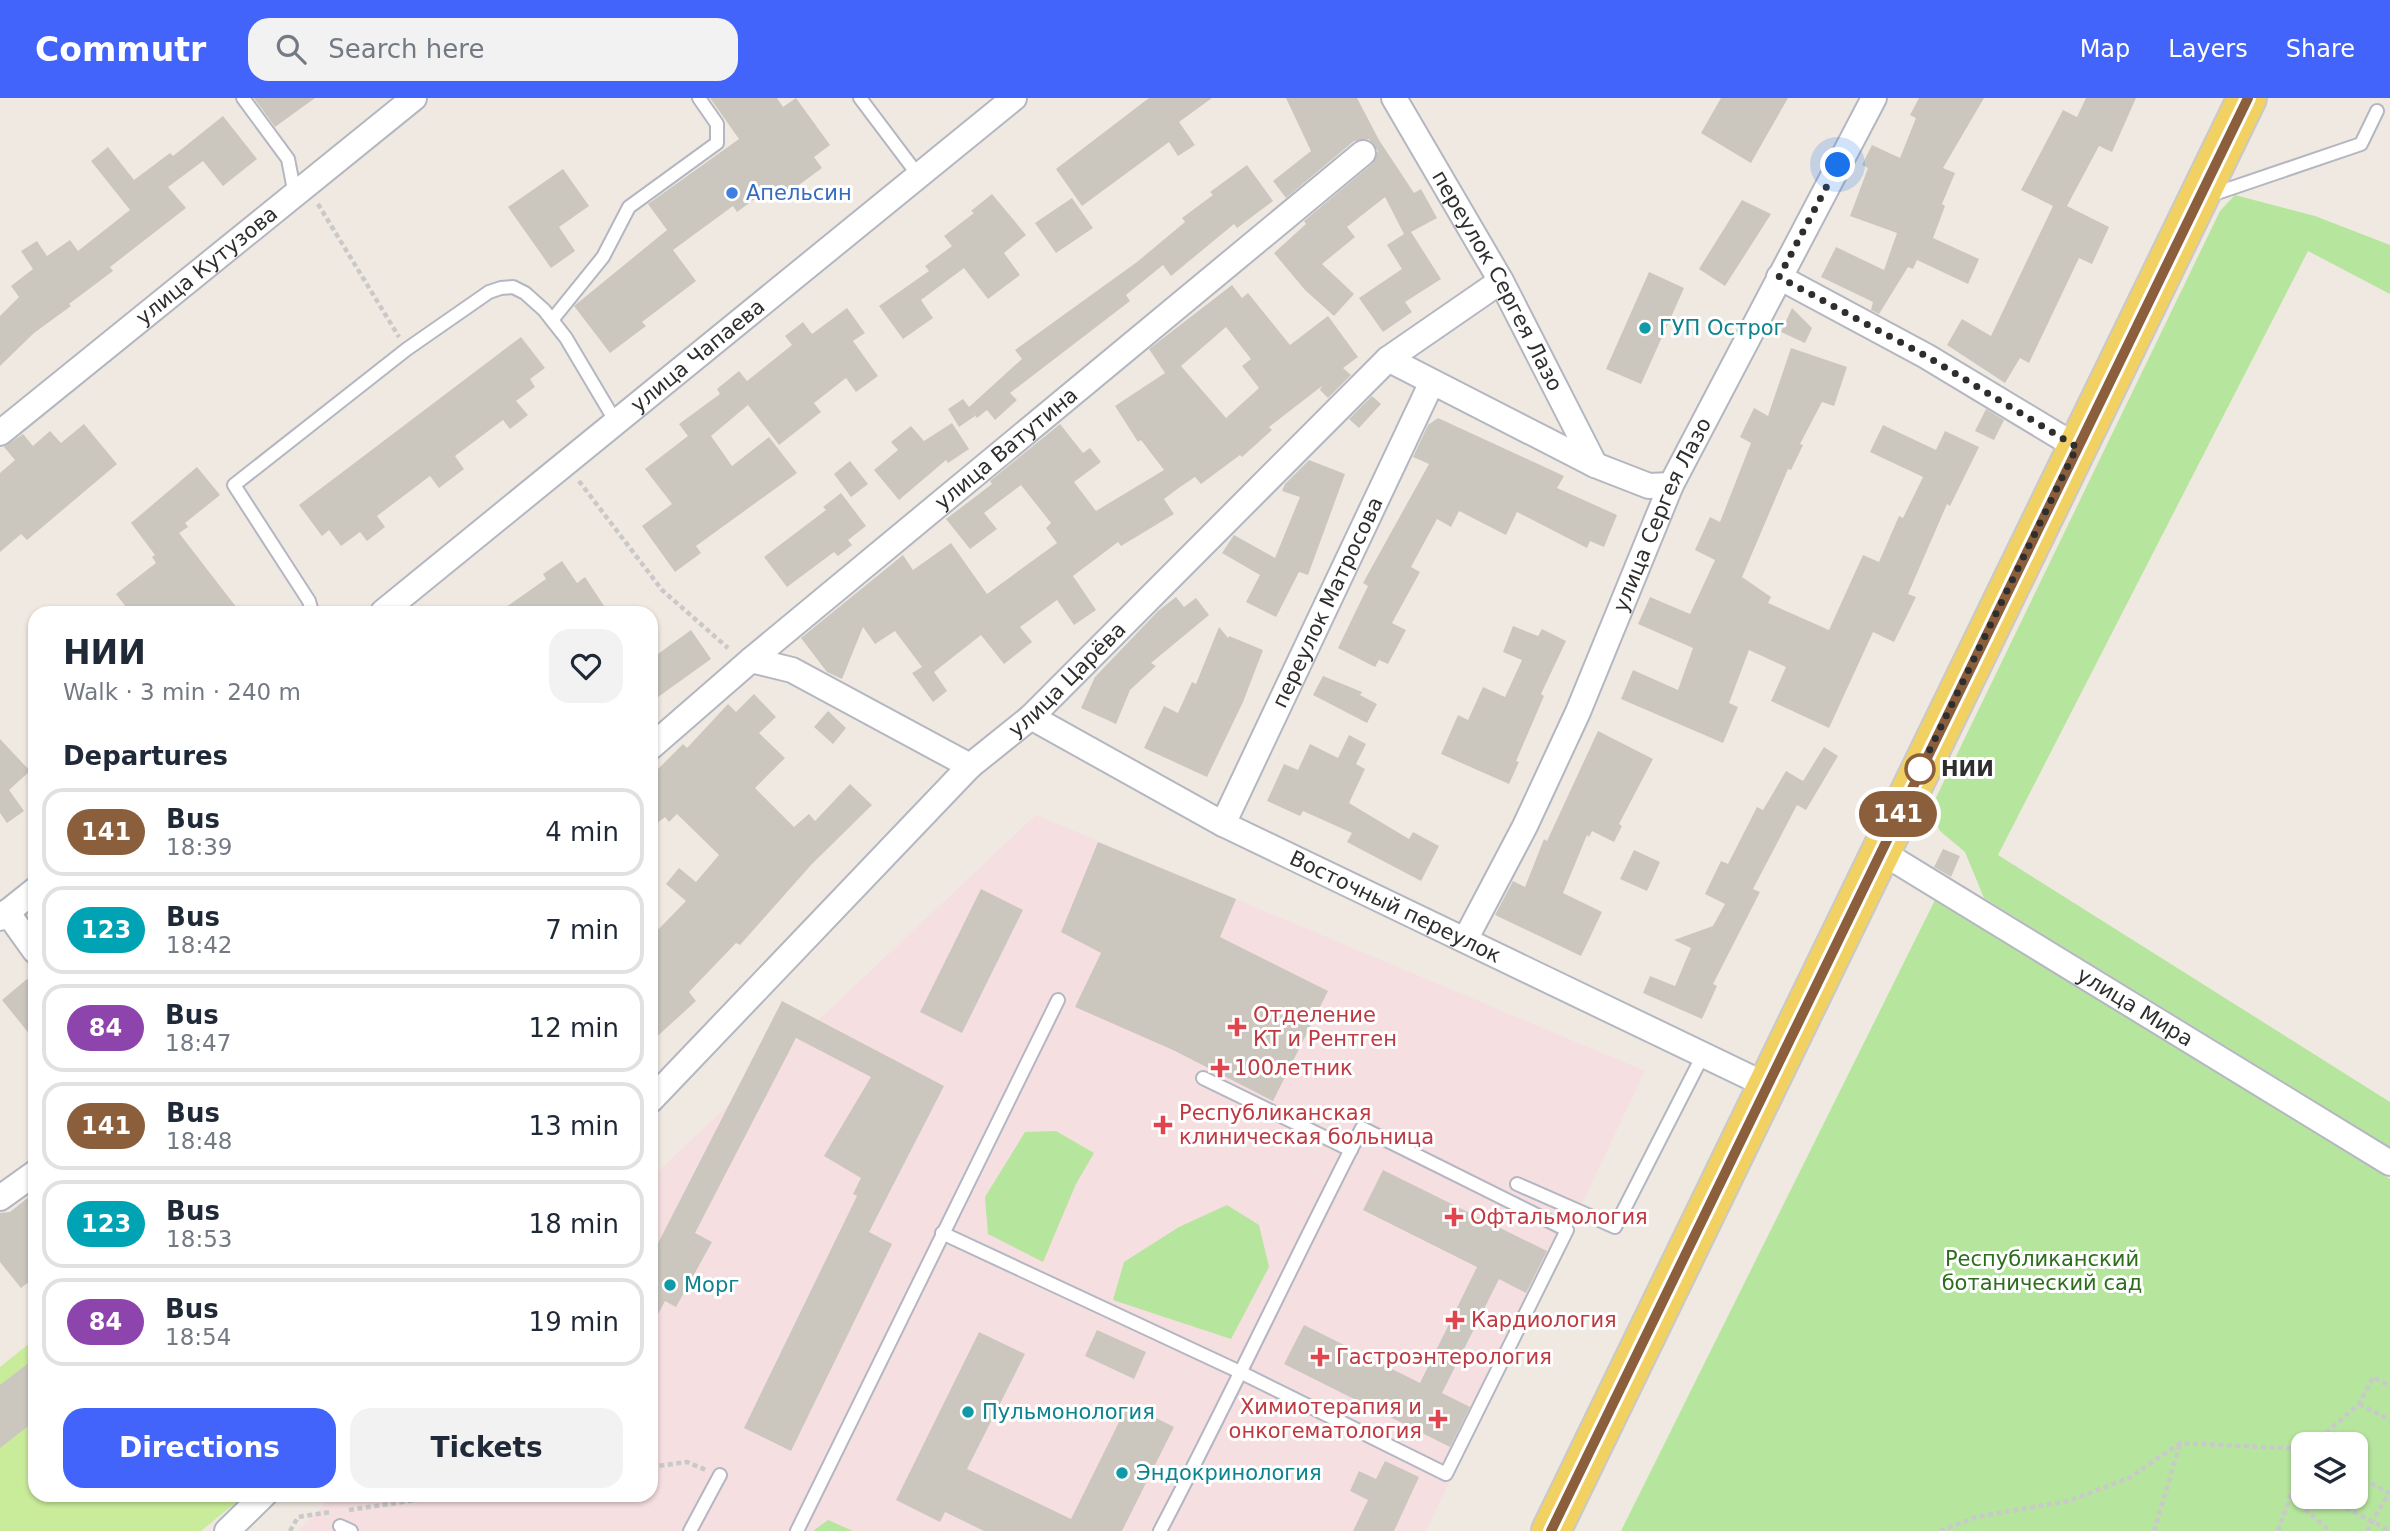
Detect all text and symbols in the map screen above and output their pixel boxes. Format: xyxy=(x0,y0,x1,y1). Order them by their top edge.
search box xyxy=(248,18,738,81)
text: Commutr xyxy=(35,30,206,69)
icon: search xyxy=(272,30,310,68)
text: Search here xyxy=(328,34,484,64)
text: Map xyxy=(2080,35,2130,63)
text: Layers xyxy=(2168,35,2248,63)
text: Share xyxy=(2286,35,2355,63)
your location xyxy=(1820,147,1855,182)
street label: переулок Сергея Лазо xyxy=(1427,166,1567,395)
place label: Апельсин xyxy=(746,181,852,205)
marker: Апельсин xyxy=(724,185,740,201)
street label: улица Кутузова xyxy=(131,201,282,330)
street label: улица Чапаева xyxy=(626,294,770,417)
place label: ГУП Острог xyxy=(1659,316,1785,340)
marker: ГУП Острог xyxy=(1637,320,1653,336)
street label: улица Ватутина xyxy=(930,383,1082,515)
street label: улица Сергея Лазо xyxy=(1608,414,1716,615)
street label: переулок Матросова xyxy=(1268,493,1388,712)
street label: улица Царёва xyxy=(1004,617,1131,742)
button: heart xyxy=(549,629,623,703)
text: НИИ xyxy=(63,633,146,672)
text: Walk · 3 min · 240 m xyxy=(63,679,301,705)
text: Departures xyxy=(63,741,228,771)
marker: НИИ xyxy=(1905,754,1935,784)
place label: НИИ xyxy=(1941,757,1994,781)
line badge: 141 xyxy=(1858,791,1938,837)
text: 141 xyxy=(1873,800,1923,828)
text: Bus xyxy=(166,804,220,834)
text: 4 min xyxy=(545,817,619,847)
text: 141 xyxy=(81,818,131,846)
text: 18:39 xyxy=(166,834,232,860)
street label: Восточный переулок xyxy=(1286,846,1505,968)
text: Bus xyxy=(166,902,220,932)
text: 7 min xyxy=(545,915,619,945)
text: 123 xyxy=(81,916,131,944)
text: 18:42 xyxy=(166,932,232,958)
street label: улица Мира xyxy=(2073,963,2197,1052)
text: Bus xyxy=(165,1000,219,1030)
place label: Отделение КТ и Рентген xyxy=(1253,1003,1397,1051)
text: 12 min xyxy=(529,1013,619,1043)
text: 84 xyxy=(89,1014,122,1042)
marker: Отделение КТ и Рентген xyxy=(1227,1017,1247,1037)
text: 18:47 xyxy=(165,1030,231,1056)
place label: 100летник xyxy=(1234,1056,1353,1080)
marker: 100летник xyxy=(1212,1060,1228,1076)
text: Bus xyxy=(166,1098,220,1128)
place label: Республиканская клиническая больница xyxy=(1179,1101,1434,1149)
text: 13 min xyxy=(529,1111,619,1141)
text: 141 xyxy=(81,1112,131,1140)
marker: Республиканская клиническая больница xyxy=(1153,1115,1173,1135)
text: 18:48 xyxy=(166,1128,232,1154)
text: Bus xyxy=(166,1196,220,1226)
place label: Офтальмология xyxy=(1470,1205,1648,1229)
marker: Офтальмология xyxy=(1444,1207,1464,1227)
text: 18 min xyxy=(529,1209,619,1239)
text: 123 xyxy=(81,1210,131,1238)
text: 18:53 xyxy=(166,1226,232,1252)
park label: Республиканский ботанический сад xyxy=(1942,1247,2142,1295)
place label: Морг xyxy=(684,1273,739,1297)
marker: Морг xyxy=(662,1277,678,1293)
text: Bus xyxy=(165,1294,219,1324)
text: 19 min xyxy=(529,1307,619,1337)
text: 84 xyxy=(89,1308,122,1336)
place label: Кардиология xyxy=(1471,1308,1617,1332)
marker: Кардиология xyxy=(1445,1310,1465,1330)
text: 18:54 xyxy=(165,1324,231,1350)
place label: Гастроэнтерология xyxy=(1336,1345,1552,1369)
marker: Гастроэнтерология xyxy=(1310,1347,1330,1367)
place label: Химиотерапия и онкогематология xyxy=(1229,1395,1422,1443)
place label: Пульмонология xyxy=(982,1400,1155,1424)
marker: Пульмонология xyxy=(960,1404,976,1420)
button: Directions xyxy=(63,1408,336,1488)
button: Tickets xyxy=(350,1408,623,1488)
marker: Химиотерапия и онкогематология xyxy=(1428,1409,1448,1429)
map controls xyxy=(2291,1432,2368,1509)
button: layers xyxy=(2291,1432,2368,1509)
place label: Эндокринология xyxy=(1136,1461,1322,1485)
marker: Эндокринология xyxy=(1114,1465,1130,1481)

